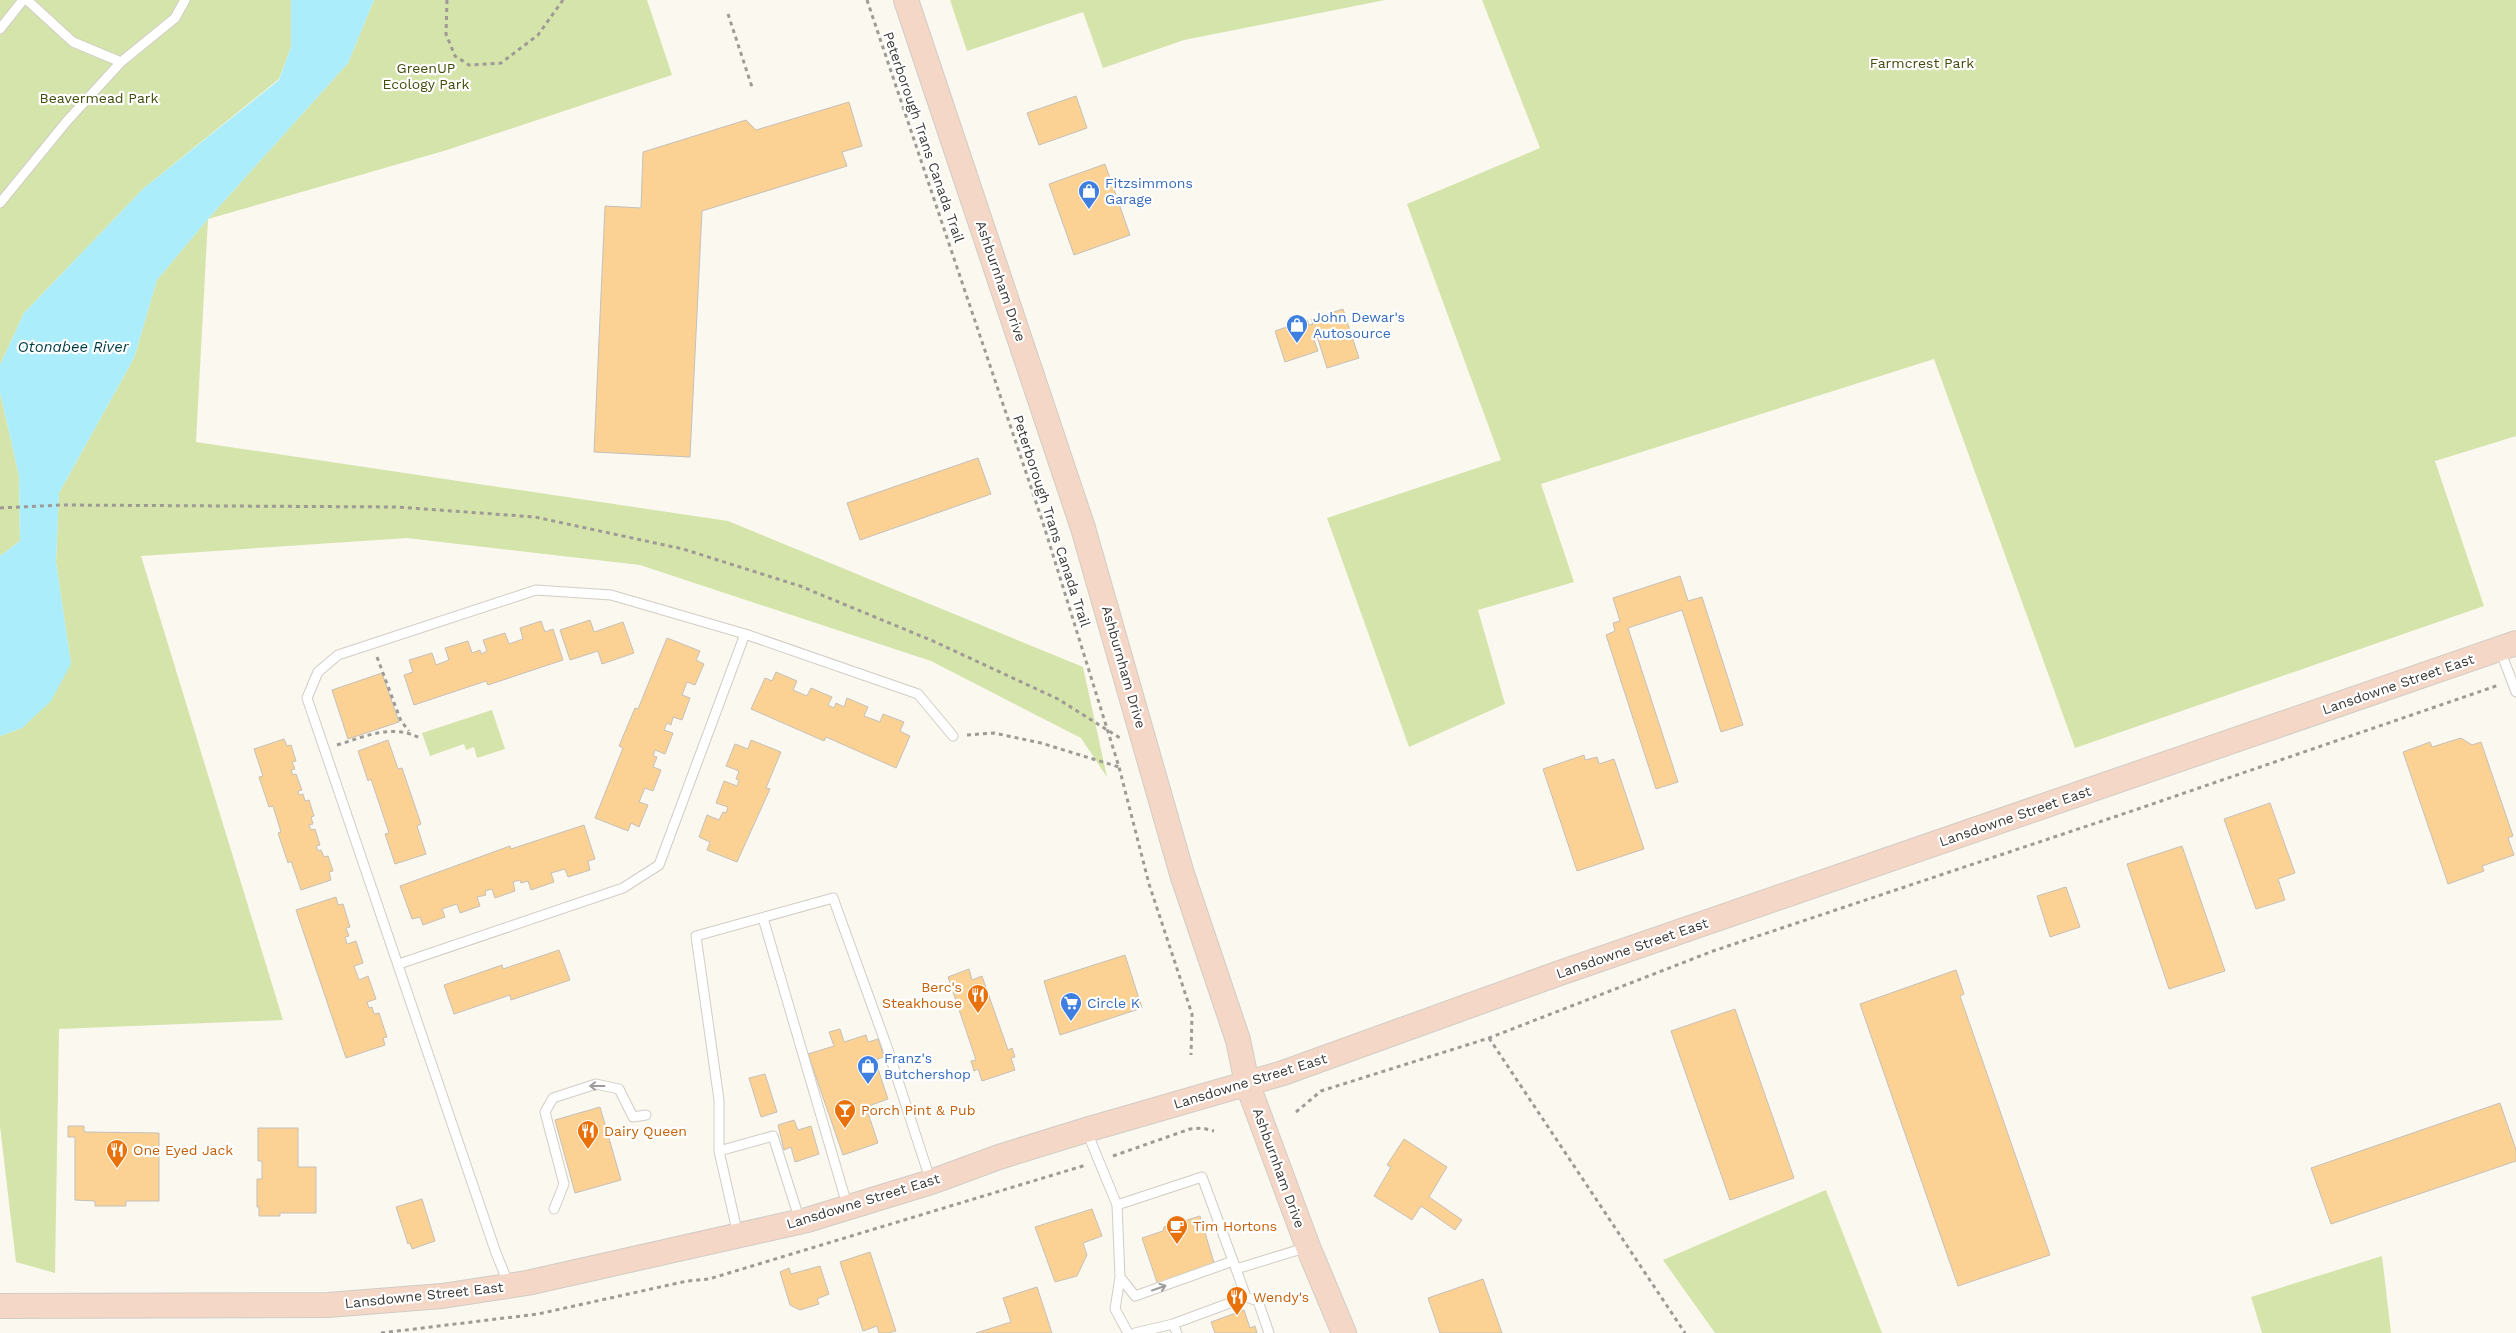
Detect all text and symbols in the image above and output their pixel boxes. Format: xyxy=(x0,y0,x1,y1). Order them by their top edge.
street label: Peterborough Trans Canada Trail xyxy=(880,30,968,245)
park label: Farmcrest Park xyxy=(1870,55,1974,71)
park label: GreenUP Ecology Park xyxy=(383,60,469,92)
park label: Beavermead Park xyxy=(40,90,159,106)
place label: Fitzsimmons Garage xyxy=(1105,175,1193,207)
shop icon: Fitzsimmons Garage xyxy=(1077,179,1101,210)
street label: Ashburnham Drive xyxy=(973,219,1029,343)
place label: John Dewar's Autosource xyxy=(1313,309,1405,341)
shop icon: John Dewar's Autosource xyxy=(1285,313,1309,344)
water label: Otonabee River xyxy=(17,338,130,356)
street label: Peterborough Trans Canada Trail xyxy=(1010,413,1094,630)
street label: Ashburnham Drive xyxy=(1099,604,1149,730)
street label: Lansdowne Street East xyxy=(2320,650,2476,718)
street label: Lansdowne Street East xyxy=(1937,782,2093,850)
street label: Lansdowne Street East xyxy=(1554,914,1710,982)
place label: Berc's Steakhouse xyxy=(882,979,962,1011)
restaurant icon: Berc's Steakhouse xyxy=(966,983,990,1014)
supermarket icon: Circle K xyxy=(1059,991,1083,1022)
place label: Circle K xyxy=(1087,995,1140,1011)
place label: Franz's Butchershop xyxy=(884,1050,971,1082)
street label: Lansdowne Street East xyxy=(1171,1050,1329,1112)
shop icon: Franz's Butchershop xyxy=(856,1054,880,1085)
one-way arrow xyxy=(590,1081,606,1091)
bar icon: Porch Pint & Pub xyxy=(833,1098,857,1129)
place label: Porch Pint & Pub xyxy=(861,1102,976,1118)
street label: Ashburnham Drive xyxy=(1250,1106,1308,1230)
restaurant icon: Dairy Queen xyxy=(576,1119,600,1150)
place label: Dairy Queen xyxy=(604,1123,687,1139)
restaurant icon: One Eyed Jack xyxy=(105,1138,129,1169)
place label: One Eyed Jack xyxy=(133,1142,233,1158)
street label: Lansdowne Street East xyxy=(784,1170,942,1232)
cafe icon: Tim Hortons xyxy=(1165,1214,1189,1245)
place label: Tim Hortons xyxy=(1193,1218,1277,1234)
street label: Lansdowne Street East xyxy=(344,1279,504,1311)
one-way arrow xyxy=(1151,1282,1167,1292)
restaurant icon: Wendy's xyxy=(1225,1285,1249,1316)
place label: Wendy's xyxy=(1253,1289,1309,1305)

